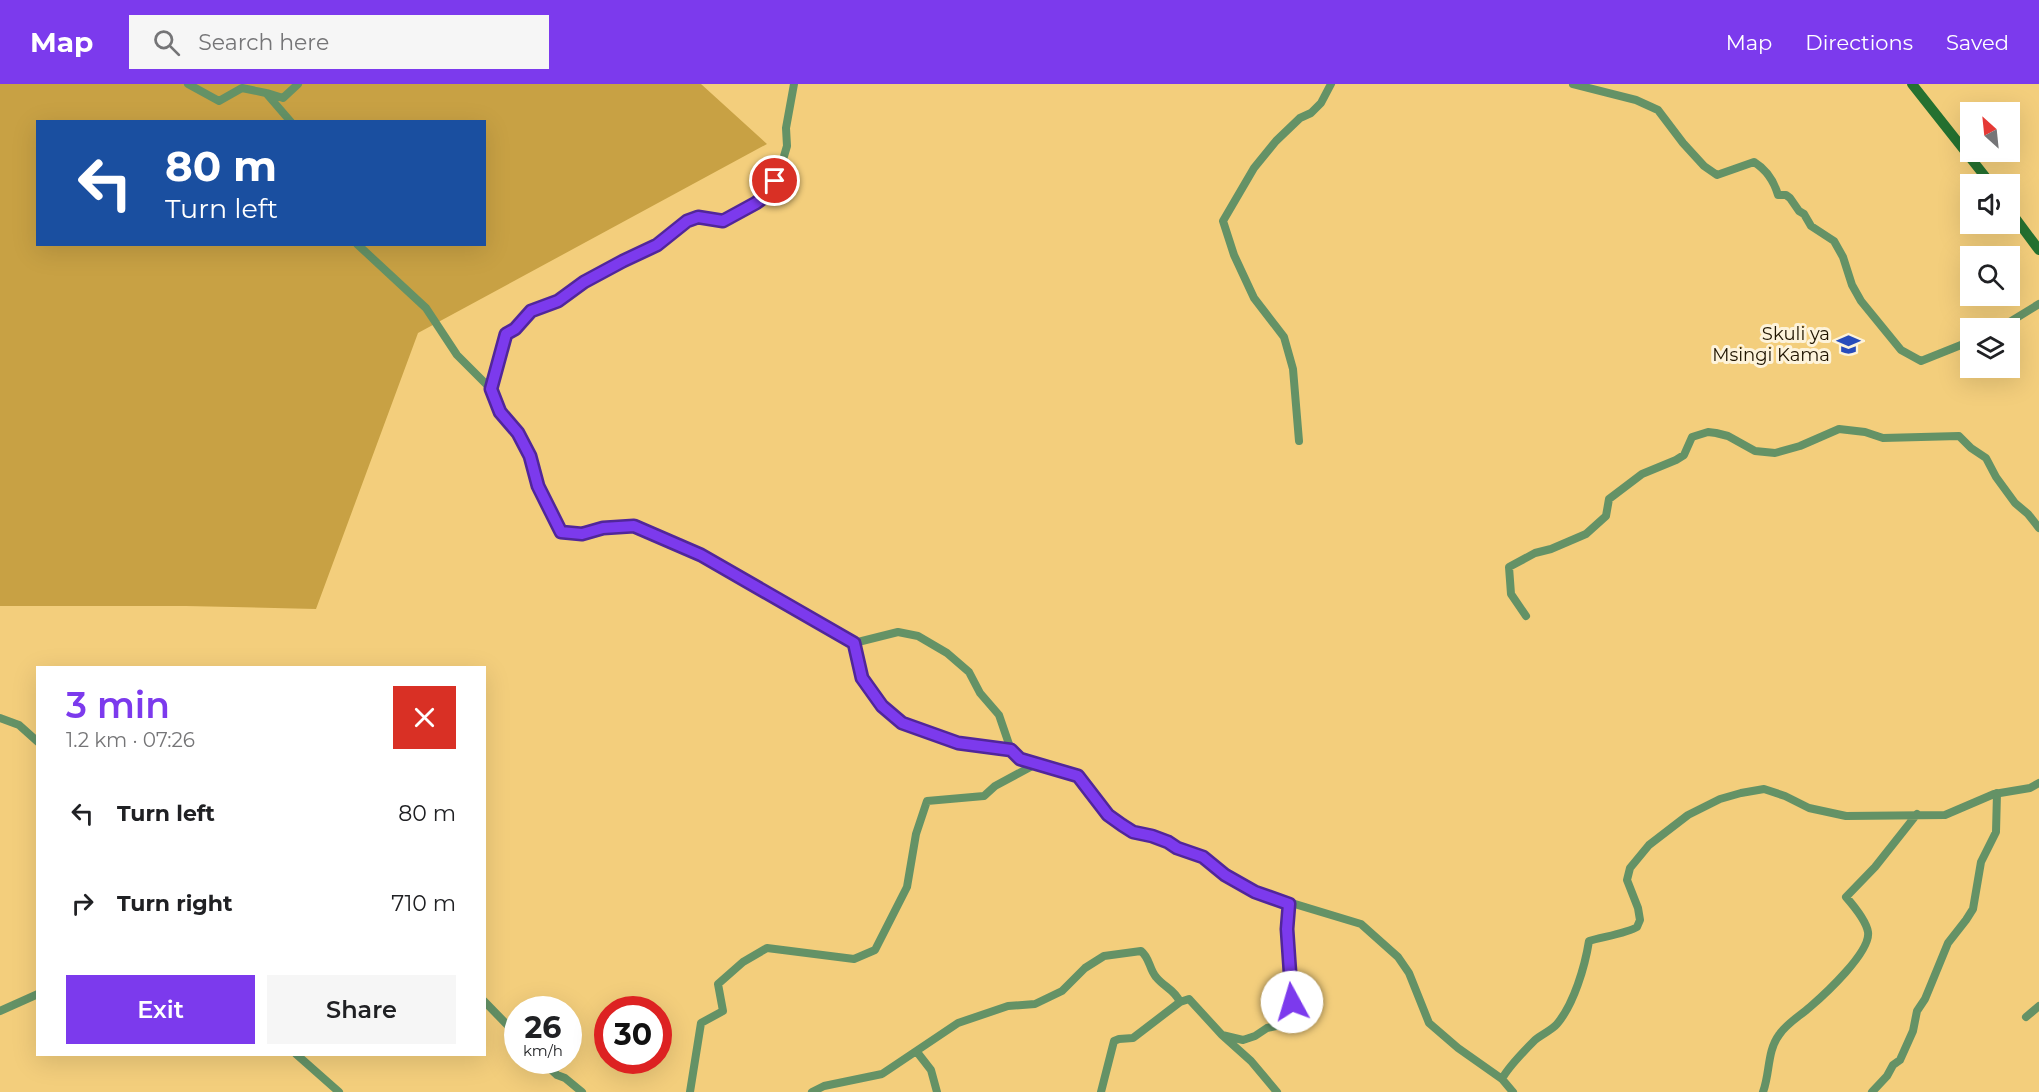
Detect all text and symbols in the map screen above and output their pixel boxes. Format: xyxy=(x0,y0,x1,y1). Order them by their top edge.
search box xyxy=(129,15,549,69)
text: Map xyxy=(30,25,93,59)
icon: search xyxy=(150,26,183,59)
text: Search here xyxy=(198,29,329,56)
text: Map xyxy=(1726,30,1772,55)
text: Directions xyxy=(1805,30,1913,55)
text: Saved xyxy=(1946,30,2009,55)
north arrow xyxy=(1960,102,2020,162)
map controls xyxy=(1960,102,2020,378)
text: 80 m xyxy=(165,140,277,192)
icon: left xyxy=(66,144,144,222)
pin xyxy=(749,155,800,206)
icon: arrive xyxy=(758,164,791,197)
button: sound xyxy=(1960,174,2020,234)
text: Turn left xyxy=(165,192,278,225)
button: search xyxy=(1960,246,2020,306)
button: layers xyxy=(1960,318,2020,378)
place label: Skuli ya Msingi Kama xyxy=(1712,323,1830,366)
school or university icon: Skuli ya Msingi Kama xyxy=(1835,331,1861,357)
text: 3 min xyxy=(66,683,170,727)
button: close xyxy=(393,686,456,749)
text: 1.2 km · 07:26 xyxy=(66,728,195,752)
icon: left xyxy=(66,797,99,830)
text: Turn left xyxy=(117,800,215,827)
text: 80 m xyxy=(398,800,456,827)
icon: right xyxy=(66,887,99,920)
text: Turn right xyxy=(117,890,232,917)
text: 710 m xyxy=(391,890,456,917)
position arrow xyxy=(1260,970,1324,1034)
button: Exit xyxy=(66,975,255,1044)
button: Share xyxy=(267,975,456,1044)
speed limit sign: 30 xyxy=(594,996,672,1074)
text: 26 xyxy=(525,1009,561,1046)
text: km/h xyxy=(523,1041,563,1060)

